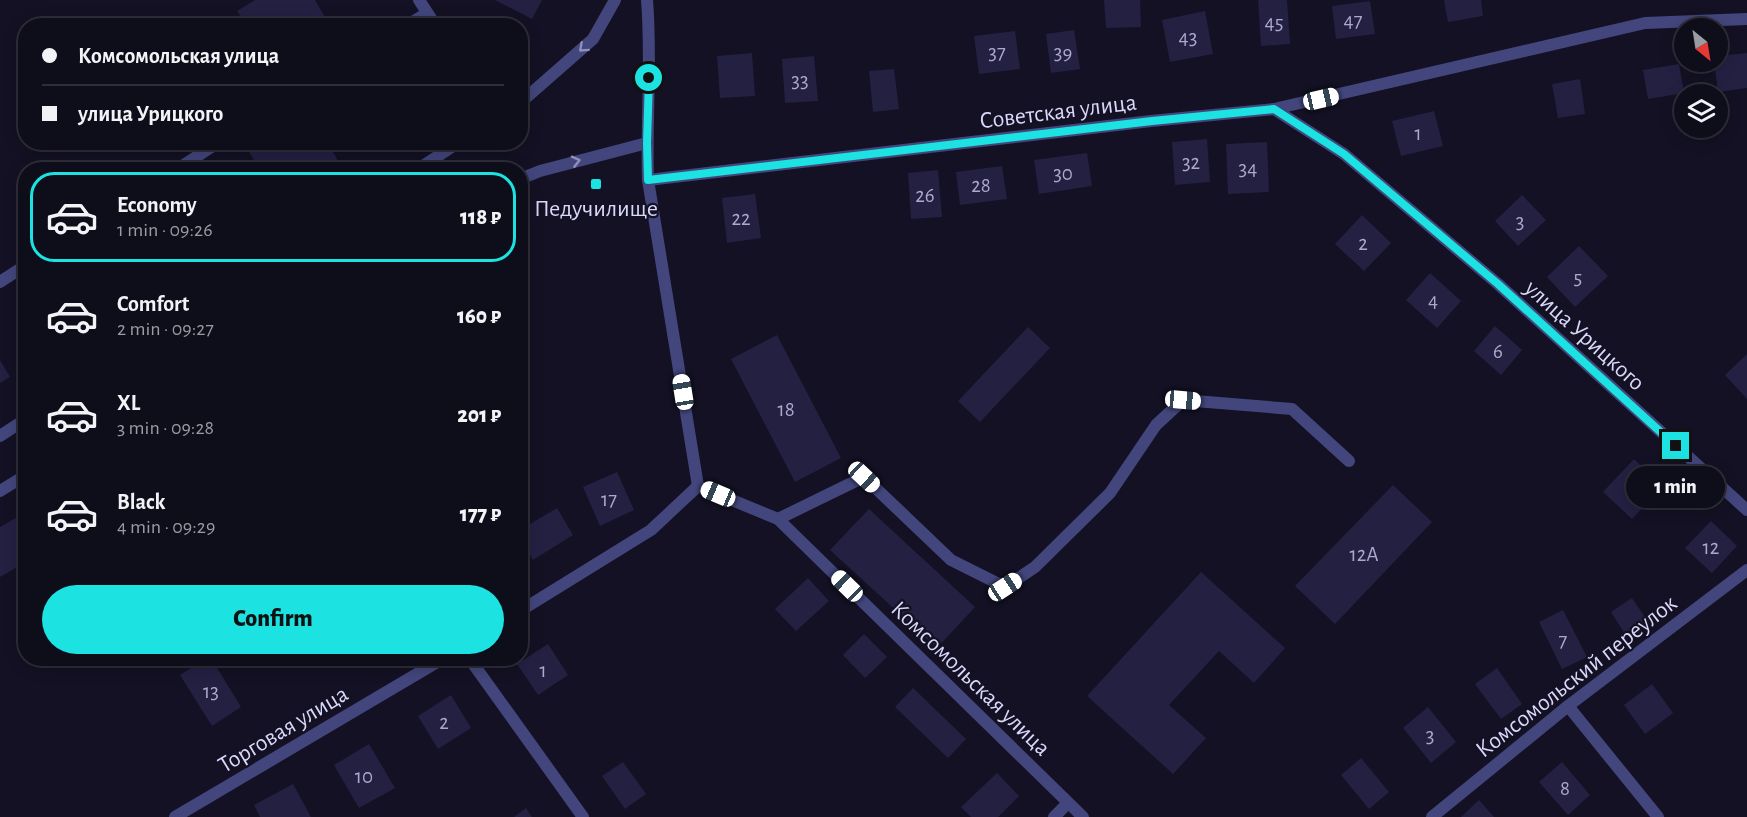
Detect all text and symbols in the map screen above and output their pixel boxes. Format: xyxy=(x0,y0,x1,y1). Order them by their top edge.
house number: 47 xyxy=(1344,10,1363,31)
house number: 45 xyxy=(1265,12,1283,33)
north arrow xyxy=(1674,18,1728,72)
map controls xyxy=(1674,18,1728,138)
house number: 43 xyxy=(1179,27,1197,48)
one-way arrow xyxy=(579,41,590,52)
house number: 37 xyxy=(988,42,1006,63)
house number: 39 xyxy=(1054,42,1072,63)
text: Комсомольская улица xyxy=(78,45,279,67)
route start xyxy=(635,64,662,91)
house number: 33 xyxy=(791,70,809,91)
button: layers xyxy=(1674,84,1728,138)
car xyxy=(1301,86,1341,112)
street label: Советская улица xyxy=(978,90,1138,134)
text: улица Урицкого xyxy=(78,103,223,125)
house number: 1 xyxy=(1414,123,1422,144)
house number: 32 xyxy=(1182,152,1200,173)
one-way arrow xyxy=(571,156,581,169)
house number: 34 xyxy=(1239,158,1257,179)
house number: 30 xyxy=(1053,163,1073,184)
house number: 28 xyxy=(971,175,991,196)
marker: Педучилище xyxy=(589,177,603,191)
house number: 26 xyxy=(915,185,935,206)
icon: car xyxy=(45,190,99,244)
text: Economy xyxy=(117,194,197,216)
place label: Педучилище xyxy=(534,197,658,221)
text: 118 ₽ xyxy=(460,206,501,228)
house number: 22 xyxy=(731,208,751,229)
house number: 3 xyxy=(1516,211,1524,232)
text: 1 min · 09:26 xyxy=(117,220,213,240)
house number: 2 xyxy=(1358,233,1368,254)
house number: 5 xyxy=(1574,267,1582,288)
street label: улица Урицкого xyxy=(1519,275,1649,395)
icon: car xyxy=(45,289,99,343)
house number: 4 xyxy=(1428,290,1438,311)
text: Comfort xyxy=(117,293,189,315)
text: 160 ₽ xyxy=(457,305,501,327)
text: 2 min · 09:27 xyxy=(117,319,214,339)
house number: 6 xyxy=(1493,341,1503,362)
car xyxy=(671,373,695,411)
icon: car xyxy=(45,388,99,442)
car xyxy=(1164,389,1202,411)
text: XL xyxy=(117,392,140,414)
house number: 18 xyxy=(777,399,795,420)
text: 201 ₽ xyxy=(457,404,501,426)
text: 3 min · 09:28 xyxy=(117,418,214,438)
route end xyxy=(1662,432,1689,459)
car xyxy=(845,458,883,496)
callout: 1 min xyxy=(1626,467,1726,509)
text: 1 min xyxy=(1654,477,1697,497)
car xyxy=(698,479,738,509)
icon: car xyxy=(45,487,99,541)
house number: 17 xyxy=(601,489,617,510)
text: Black xyxy=(117,491,165,513)
text: 177 ₽ xyxy=(460,503,501,525)
text: 4 min · 09:29 xyxy=(117,517,215,537)
house number: 12 xyxy=(1703,537,1719,558)
house number: 12А xyxy=(1349,544,1379,565)
car xyxy=(828,567,866,605)
car xyxy=(985,570,1025,604)
button: Confirm xyxy=(42,585,504,654)
street label: Комсомольский переулок xyxy=(1472,591,1682,762)
street label: Комсомольская улица xyxy=(886,597,1055,761)
house number: 7 xyxy=(1559,630,1568,651)
house number: 1 xyxy=(539,660,547,681)
house number: 13 xyxy=(203,681,219,702)
street label: Торговая улица xyxy=(214,682,353,778)
house number: 2 xyxy=(439,712,449,733)
house number: 3 xyxy=(1426,725,1434,746)
house number: 10 xyxy=(355,766,373,787)
house number: 8 xyxy=(1560,778,1570,799)

